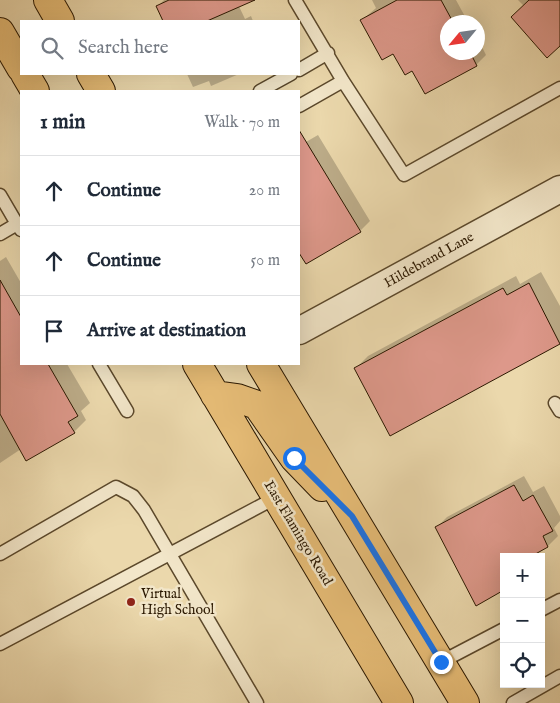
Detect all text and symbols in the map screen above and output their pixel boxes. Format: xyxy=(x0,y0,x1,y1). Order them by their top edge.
north arrow xyxy=(440,15,485,60)
search box xyxy=(20,20,300,75)
icon: search xyxy=(38,34,66,62)
text: Search here xyxy=(78,36,169,60)
text: 1 min xyxy=(40,109,85,136)
text: Walk · 70 m xyxy=(204,113,280,133)
icon: ahead xyxy=(40,177,68,205)
text: Continue xyxy=(87,179,161,203)
text: 20 m xyxy=(249,181,280,201)
street label: Hildebrand Lane xyxy=(381,228,478,292)
icon: ahead xyxy=(40,247,68,275)
text: Continue xyxy=(87,249,161,273)
text: 50 m xyxy=(251,251,280,271)
icon: arrive xyxy=(40,317,68,345)
text: Arrive at destination xyxy=(87,319,246,343)
route start xyxy=(283,447,306,470)
street label: East Flamingo Road xyxy=(260,477,337,589)
map controls xyxy=(500,553,545,688)
button: + xyxy=(500,553,545,598)
place label: Virtual High School xyxy=(140,585,214,619)
marker: Virtual High School xyxy=(125,596,137,608)
button: − xyxy=(500,598,545,643)
button: locate xyxy=(500,643,545,688)
route end xyxy=(430,651,453,674)

